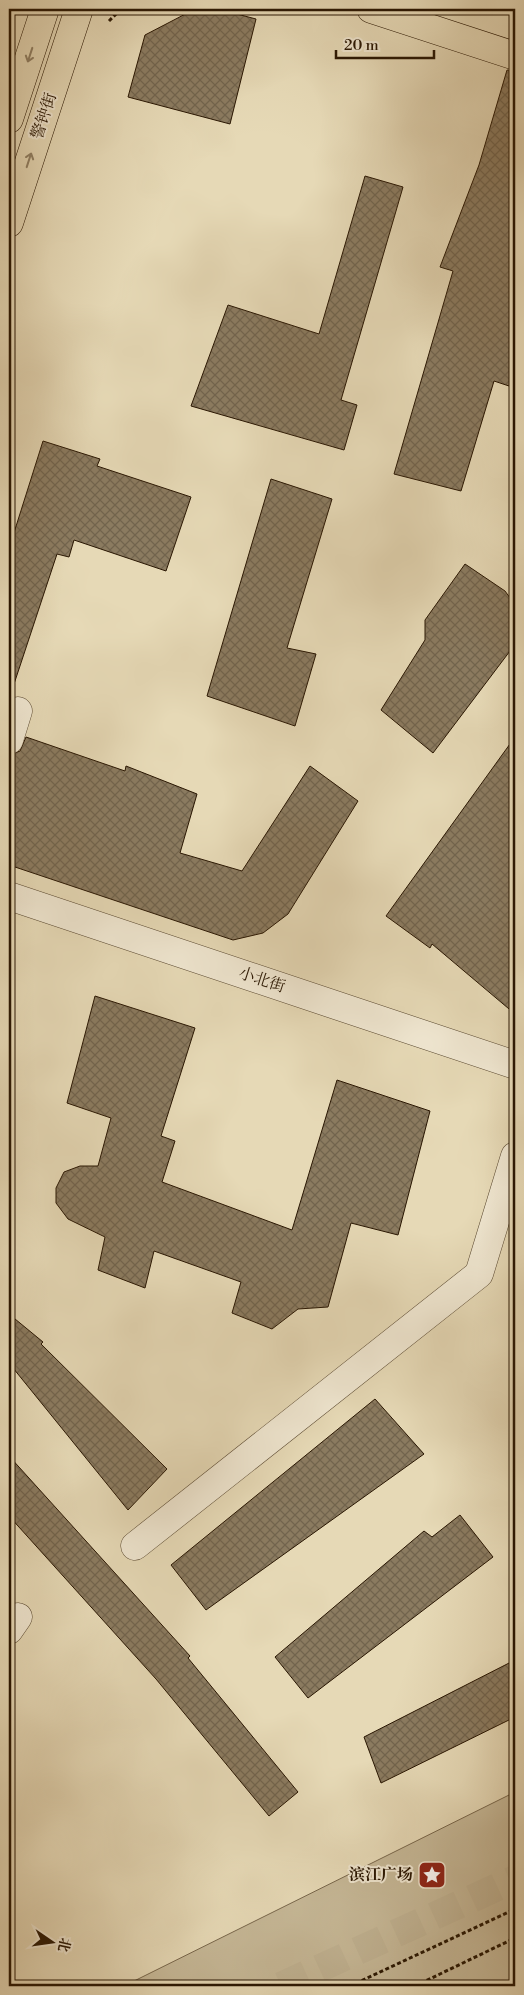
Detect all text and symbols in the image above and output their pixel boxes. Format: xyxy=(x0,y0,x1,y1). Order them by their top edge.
scale bar xyxy=(336,28,434,60)
text: 20 m xyxy=(344,36,379,55)
one-way arrow xyxy=(24,47,34,63)
street label: 警钟街 xyxy=(27,90,61,142)
one-way arrow xyxy=(25,153,35,169)
street label: 小北街 xyxy=(236,963,288,997)
place icon: 滨江广场 xyxy=(417,1860,447,1890)
place label: 滨江广场 xyxy=(349,1865,413,1885)
north arrow xyxy=(28,1918,78,1968)
text: 北 xyxy=(53,1936,74,1954)

